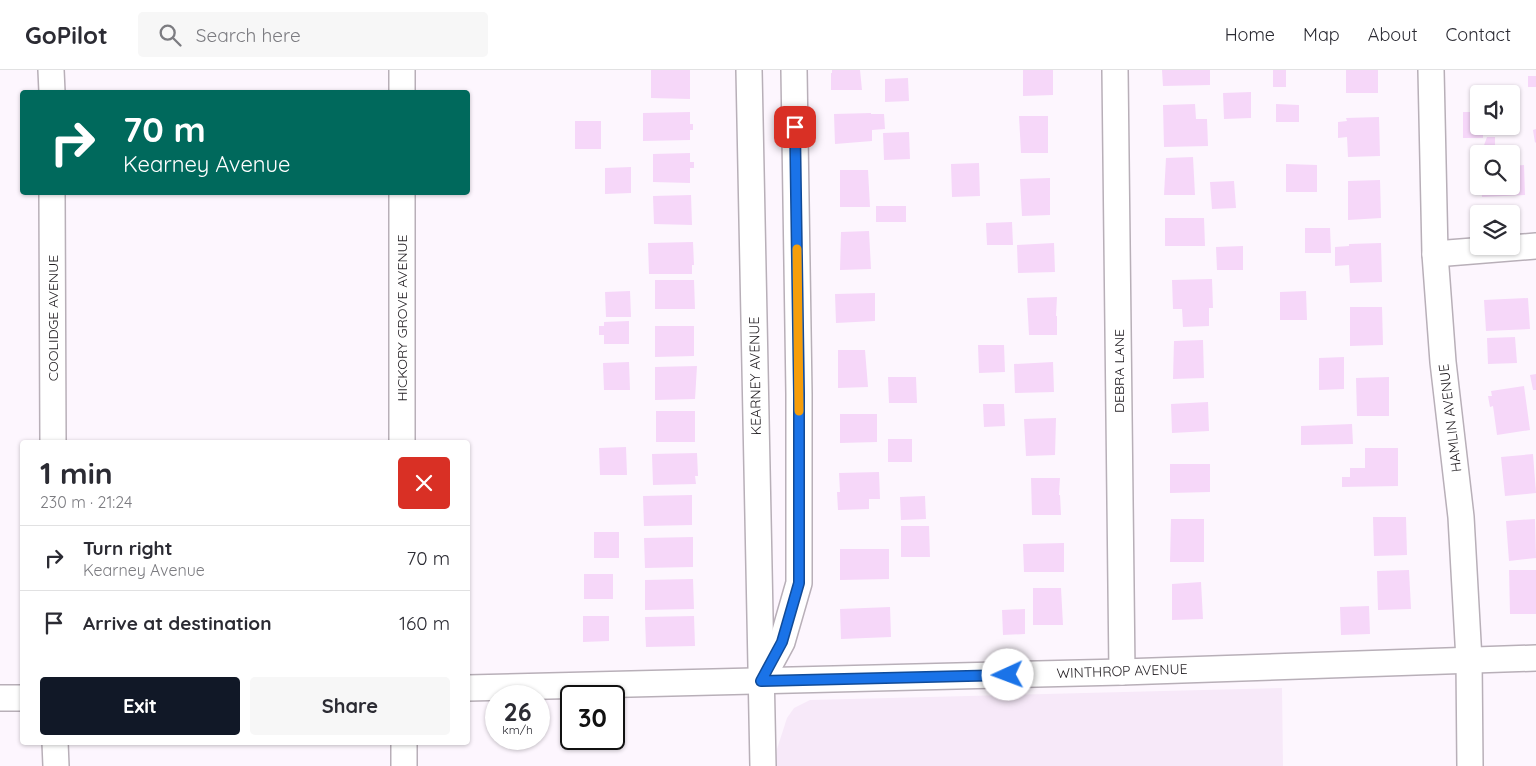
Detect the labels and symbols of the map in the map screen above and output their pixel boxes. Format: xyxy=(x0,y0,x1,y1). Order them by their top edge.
pin xyxy=(774,106,816,148)
street label: HICKORY GROVE AVENUE xyxy=(393,234,411,402)
street label: COOLIDGE AVENUE xyxy=(44,255,62,381)
street label: KEARNEY AVENUE xyxy=(745,316,765,436)
street label: DEBRA LANE xyxy=(1110,329,1128,413)
street label: HAMLIN AVENUE xyxy=(1434,363,1466,473)
position arrow xyxy=(981,648,1033,700)
street label: WINTHROP AVENUE xyxy=(1056,660,1188,682)
speed limit sign: 30 xyxy=(560,685,625,750)

